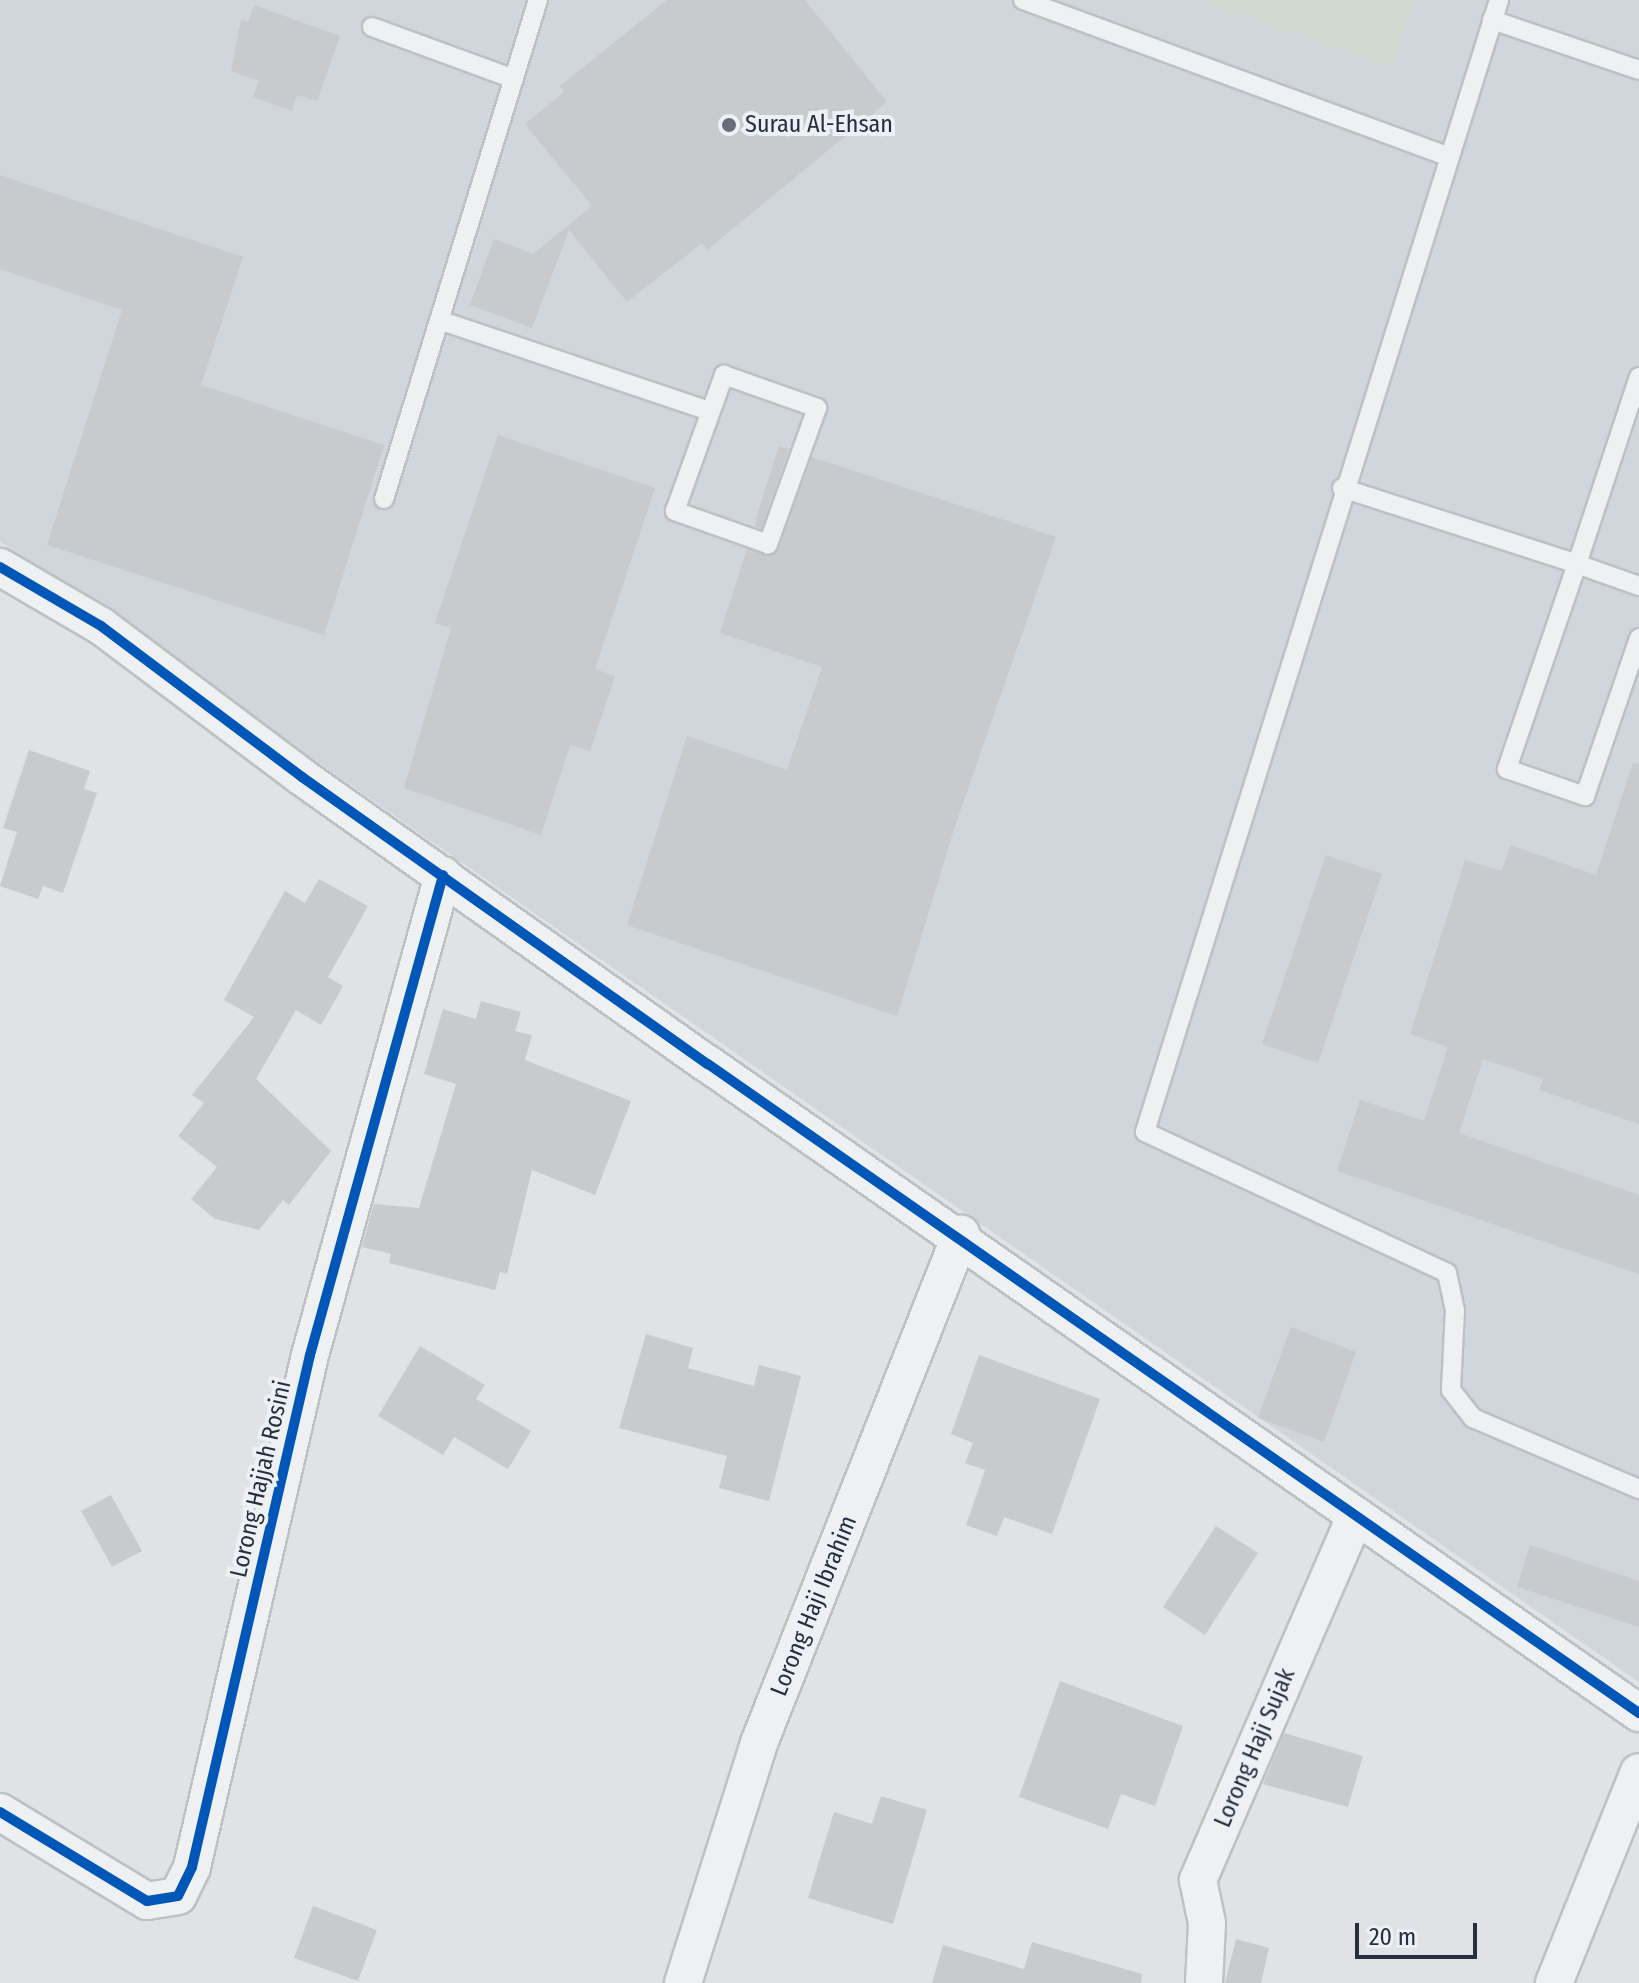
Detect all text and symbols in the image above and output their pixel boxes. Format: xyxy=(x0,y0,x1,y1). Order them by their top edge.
place label: Surau Al-Ehsan xyxy=(745,111,893,139)
marker: Surau Al-Ehsan xyxy=(720,116,738,134)
street label: Lorong Hajjah Rosini xyxy=(224,1378,298,1580)
street label: Lorong Haji Ibrahim xyxy=(765,1512,863,1700)
street label: Lorong Haji Sujak xyxy=(1209,1664,1301,1832)
scale bar xyxy=(1359,1907,1481,1957)
text: 20 m xyxy=(1369,1923,1416,1951)

